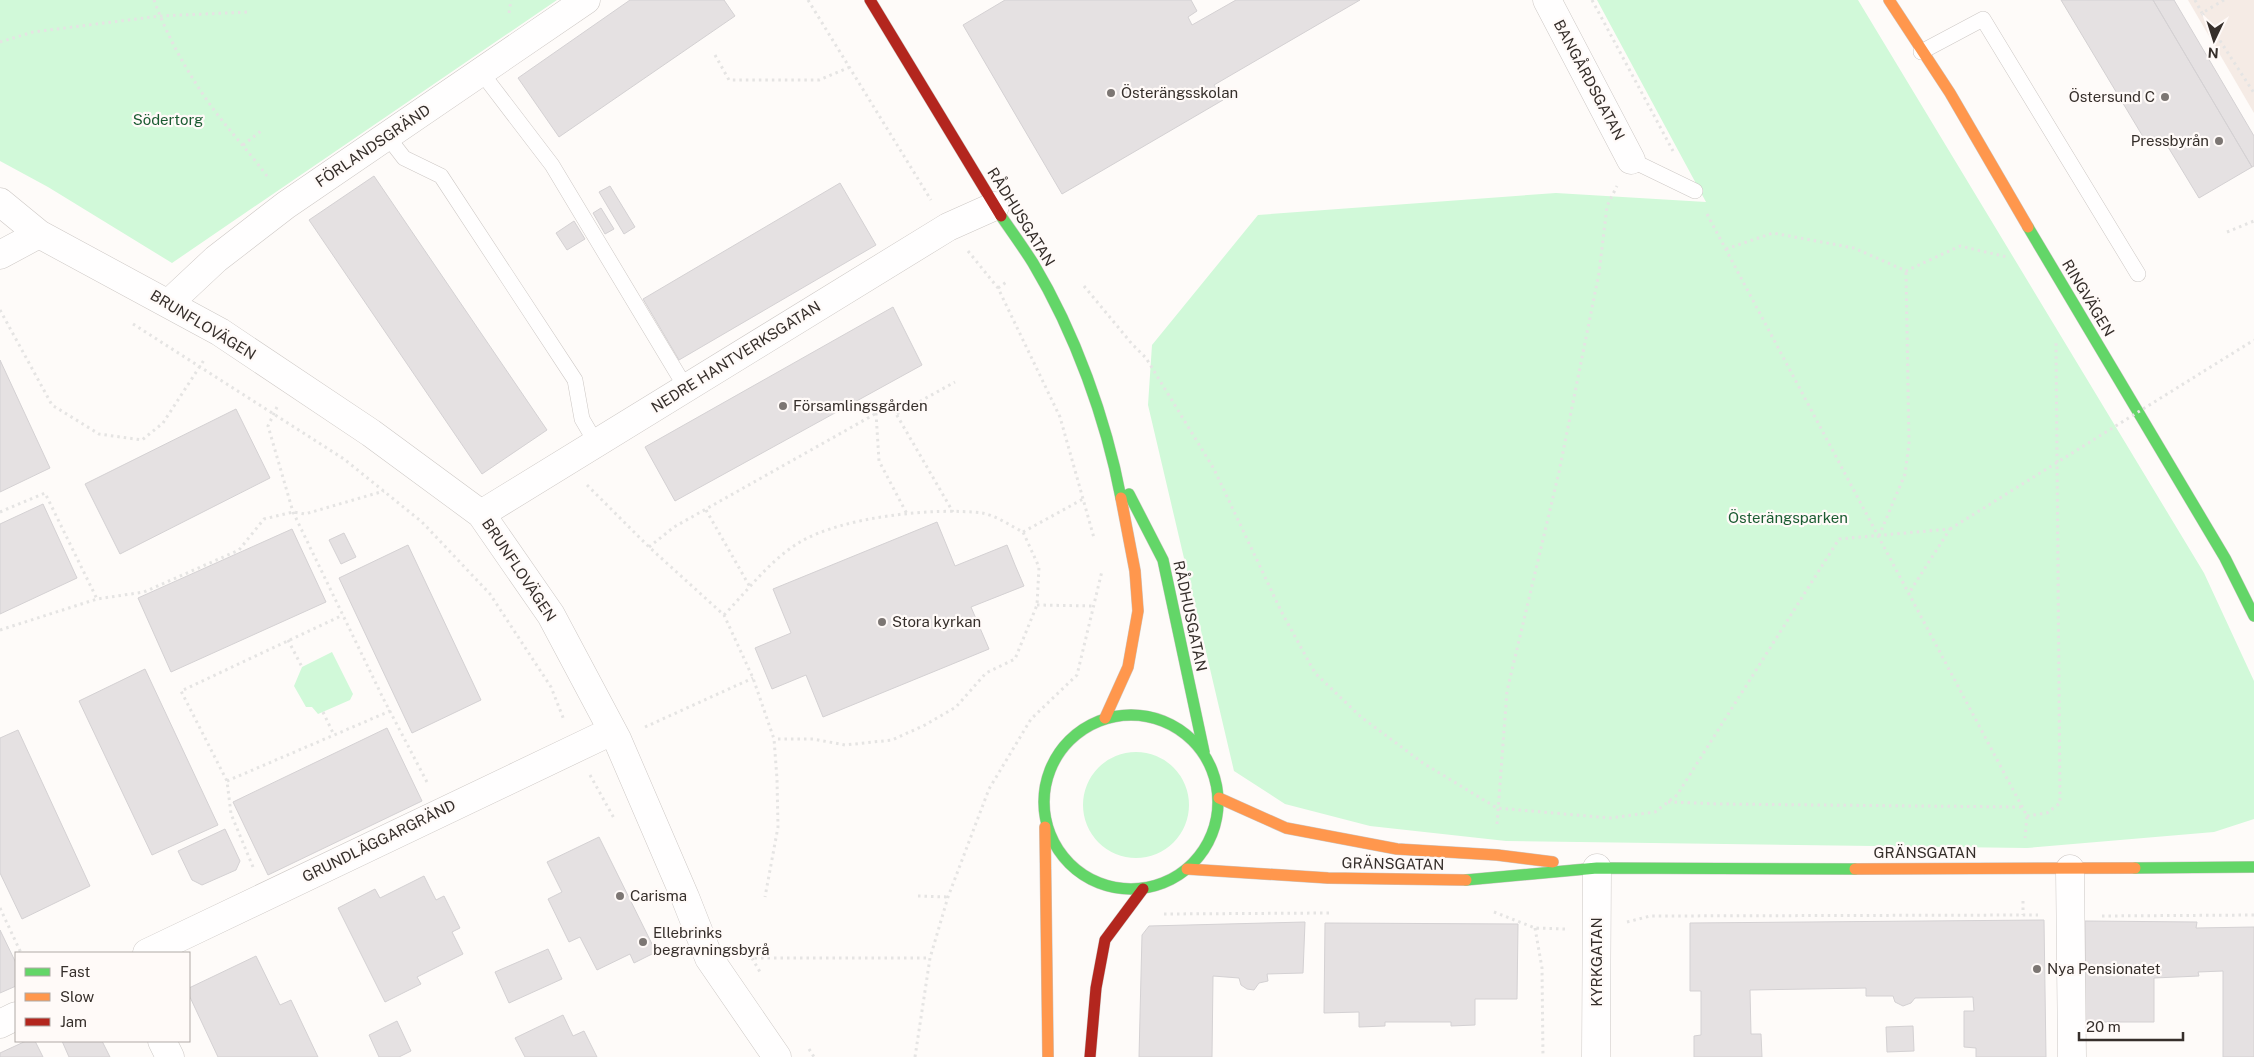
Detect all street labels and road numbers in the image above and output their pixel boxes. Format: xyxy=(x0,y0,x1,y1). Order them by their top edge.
street label: BANGÅRDSGATAN xyxy=(1551,16,1629,143)
street label: FÖRLANDSGRÄND xyxy=(312,100,433,190)
street label: RÅDHUSGATAN xyxy=(984,164,1059,269)
street label: RINGVÄGEN xyxy=(2059,256,2119,339)
street label: BRUNFLOVÄGEN xyxy=(147,285,260,363)
street label: NEDRE HANTVERKSGATAN xyxy=(648,297,823,416)
street label: BRUNFLOVÄGEN xyxy=(479,515,561,624)
street label: RÅDHUSGATAN xyxy=(1170,559,1212,673)
street label: GRUNDLÄGGARGRÄND xyxy=(299,795,458,885)
street label: GRÄNSGATAN xyxy=(1874,843,1976,861)
street label: GRÄNSGATAN xyxy=(1341,853,1445,873)
street label: KYRKGATAN xyxy=(1588,917,1605,1007)

